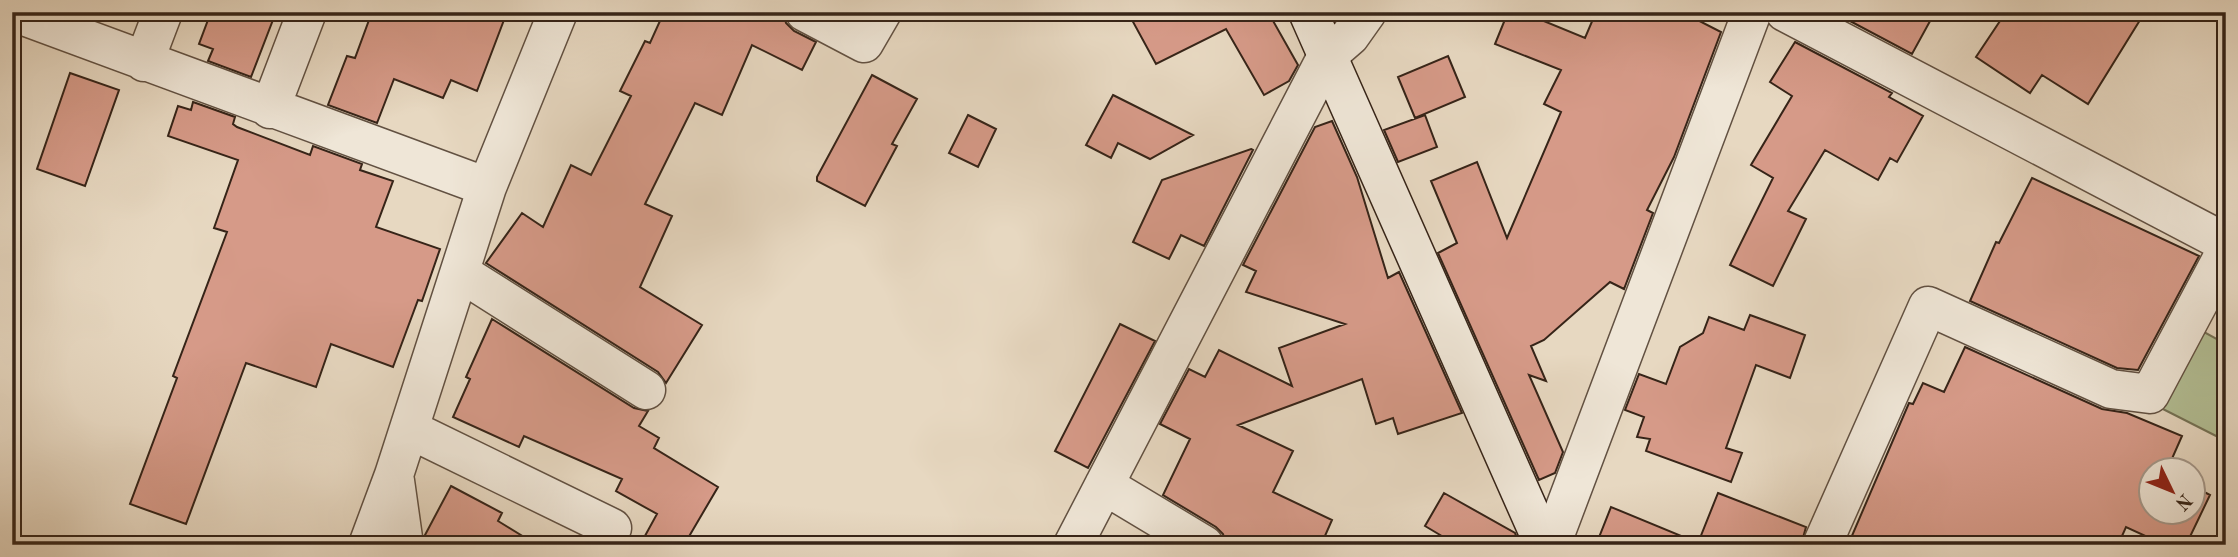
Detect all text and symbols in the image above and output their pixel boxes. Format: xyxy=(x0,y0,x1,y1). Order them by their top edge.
north arrow xyxy=(2136,456,2206,526)
text: N xyxy=(2170,489,2195,513)

